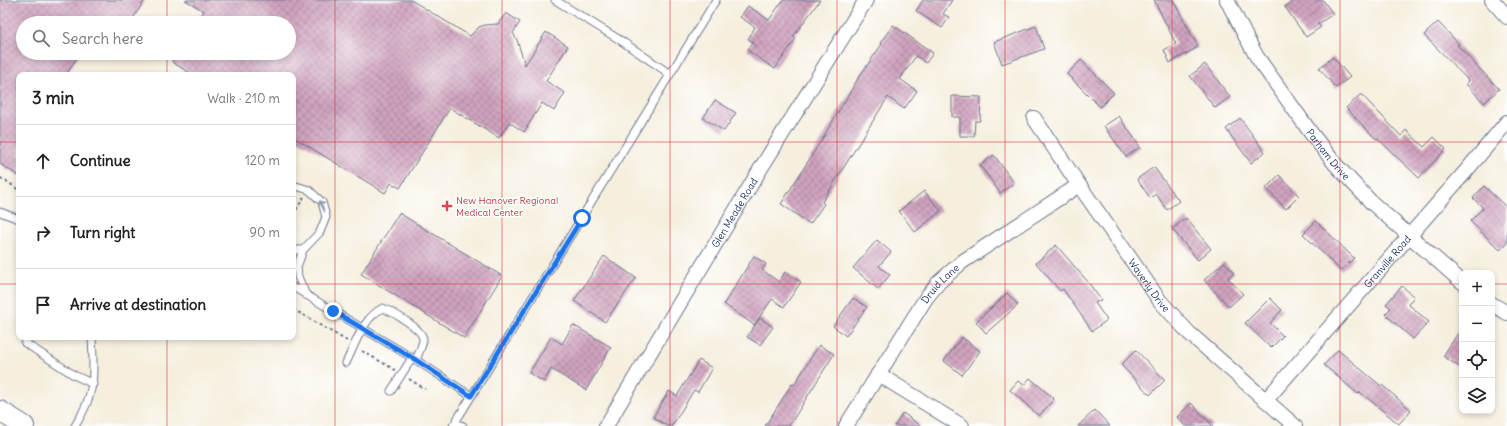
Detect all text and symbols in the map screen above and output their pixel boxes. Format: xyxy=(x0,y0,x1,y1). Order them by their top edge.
search box xyxy=(16,16,296,60)
icon: search xyxy=(30,27,52,49)
text: Search here xyxy=(62,29,143,48)
text: 3 min xyxy=(32,87,74,109)
text: Walk · 210 m xyxy=(207,90,280,107)
street label: Parham Drive xyxy=(1304,126,1353,182)
icon: ahead xyxy=(32,150,54,172)
text: Continue xyxy=(70,151,131,170)
text: 120 m xyxy=(245,152,280,169)
street label: Glen Meade Road xyxy=(708,175,760,250)
place label: New Hanover Regional Medical Center xyxy=(456,194,558,219)
marker: New Hanover Regional Medical Center xyxy=(441,200,453,212)
one-way arrow xyxy=(318,201,326,213)
route start xyxy=(573,209,591,227)
icon: right xyxy=(32,222,54,244)
text: Turn right xyxy=(70,223,135,242)
text: 90 m xyxy=(249,224,280,241)
street label: Granville Road xyxy=(1361,232,1414,290)
street label: Waverly Drive xyxy=(1126,256,1173,314)
street label: Druid Lane xyxy=(918,261,962,306)
map controls xyxy=(1459,270,1495,414)
button: + xyxy=(1459,270,1495,306)
icon: arrive xyxy=(32,294,54,316)
text: Arrive at destination xyxy=(70,295,206,314)
route end xyxy=(324,302,342,320)
button: − xyxy=(1459,306,1495,342)
button: locate xyxy=(1459,342,1495,378)
button: layers xyxy=(1459,378,1495,414)

